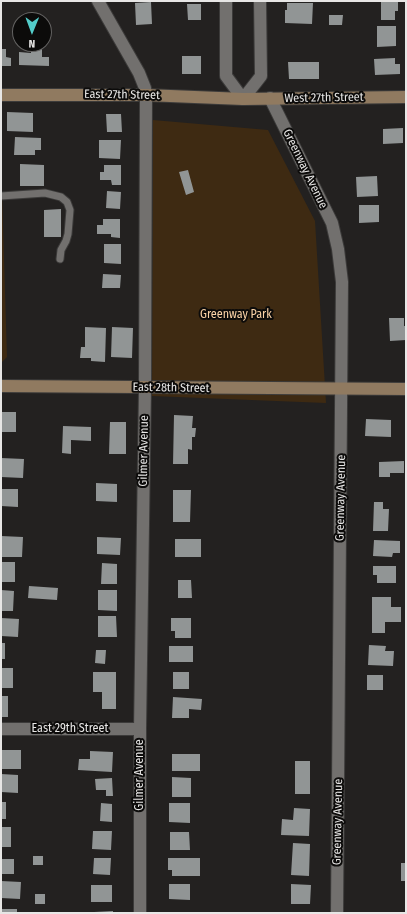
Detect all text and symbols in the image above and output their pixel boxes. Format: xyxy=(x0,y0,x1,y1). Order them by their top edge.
north arrow xyxy=(12,12,52,52)
text: N xyxy=(28,37,35,50)
street label: East 27th Street xyxy=(84,87,160,103)
street label: West 27th Street xyxy=(284,90,364,106)
street label: Greenway Avenue xyxy=(280,127,330,211)
park label: Greenway Park xyxy=(200,308,272,322)
street label: East 28th Street xyxy=(132,380,210,396)
street label: Gilmer Avenue xyxy=(136,415,152,487)
street label: Greenway Avenue xyxy=(333,455,349,541)
street label: East 29th Street xyxy=(32,722,108,736)
street label: Gilmer Avenue xyxy=(133,739,147,811)
street label: Greenway Avenue xyxy=(330,779,346,865)

